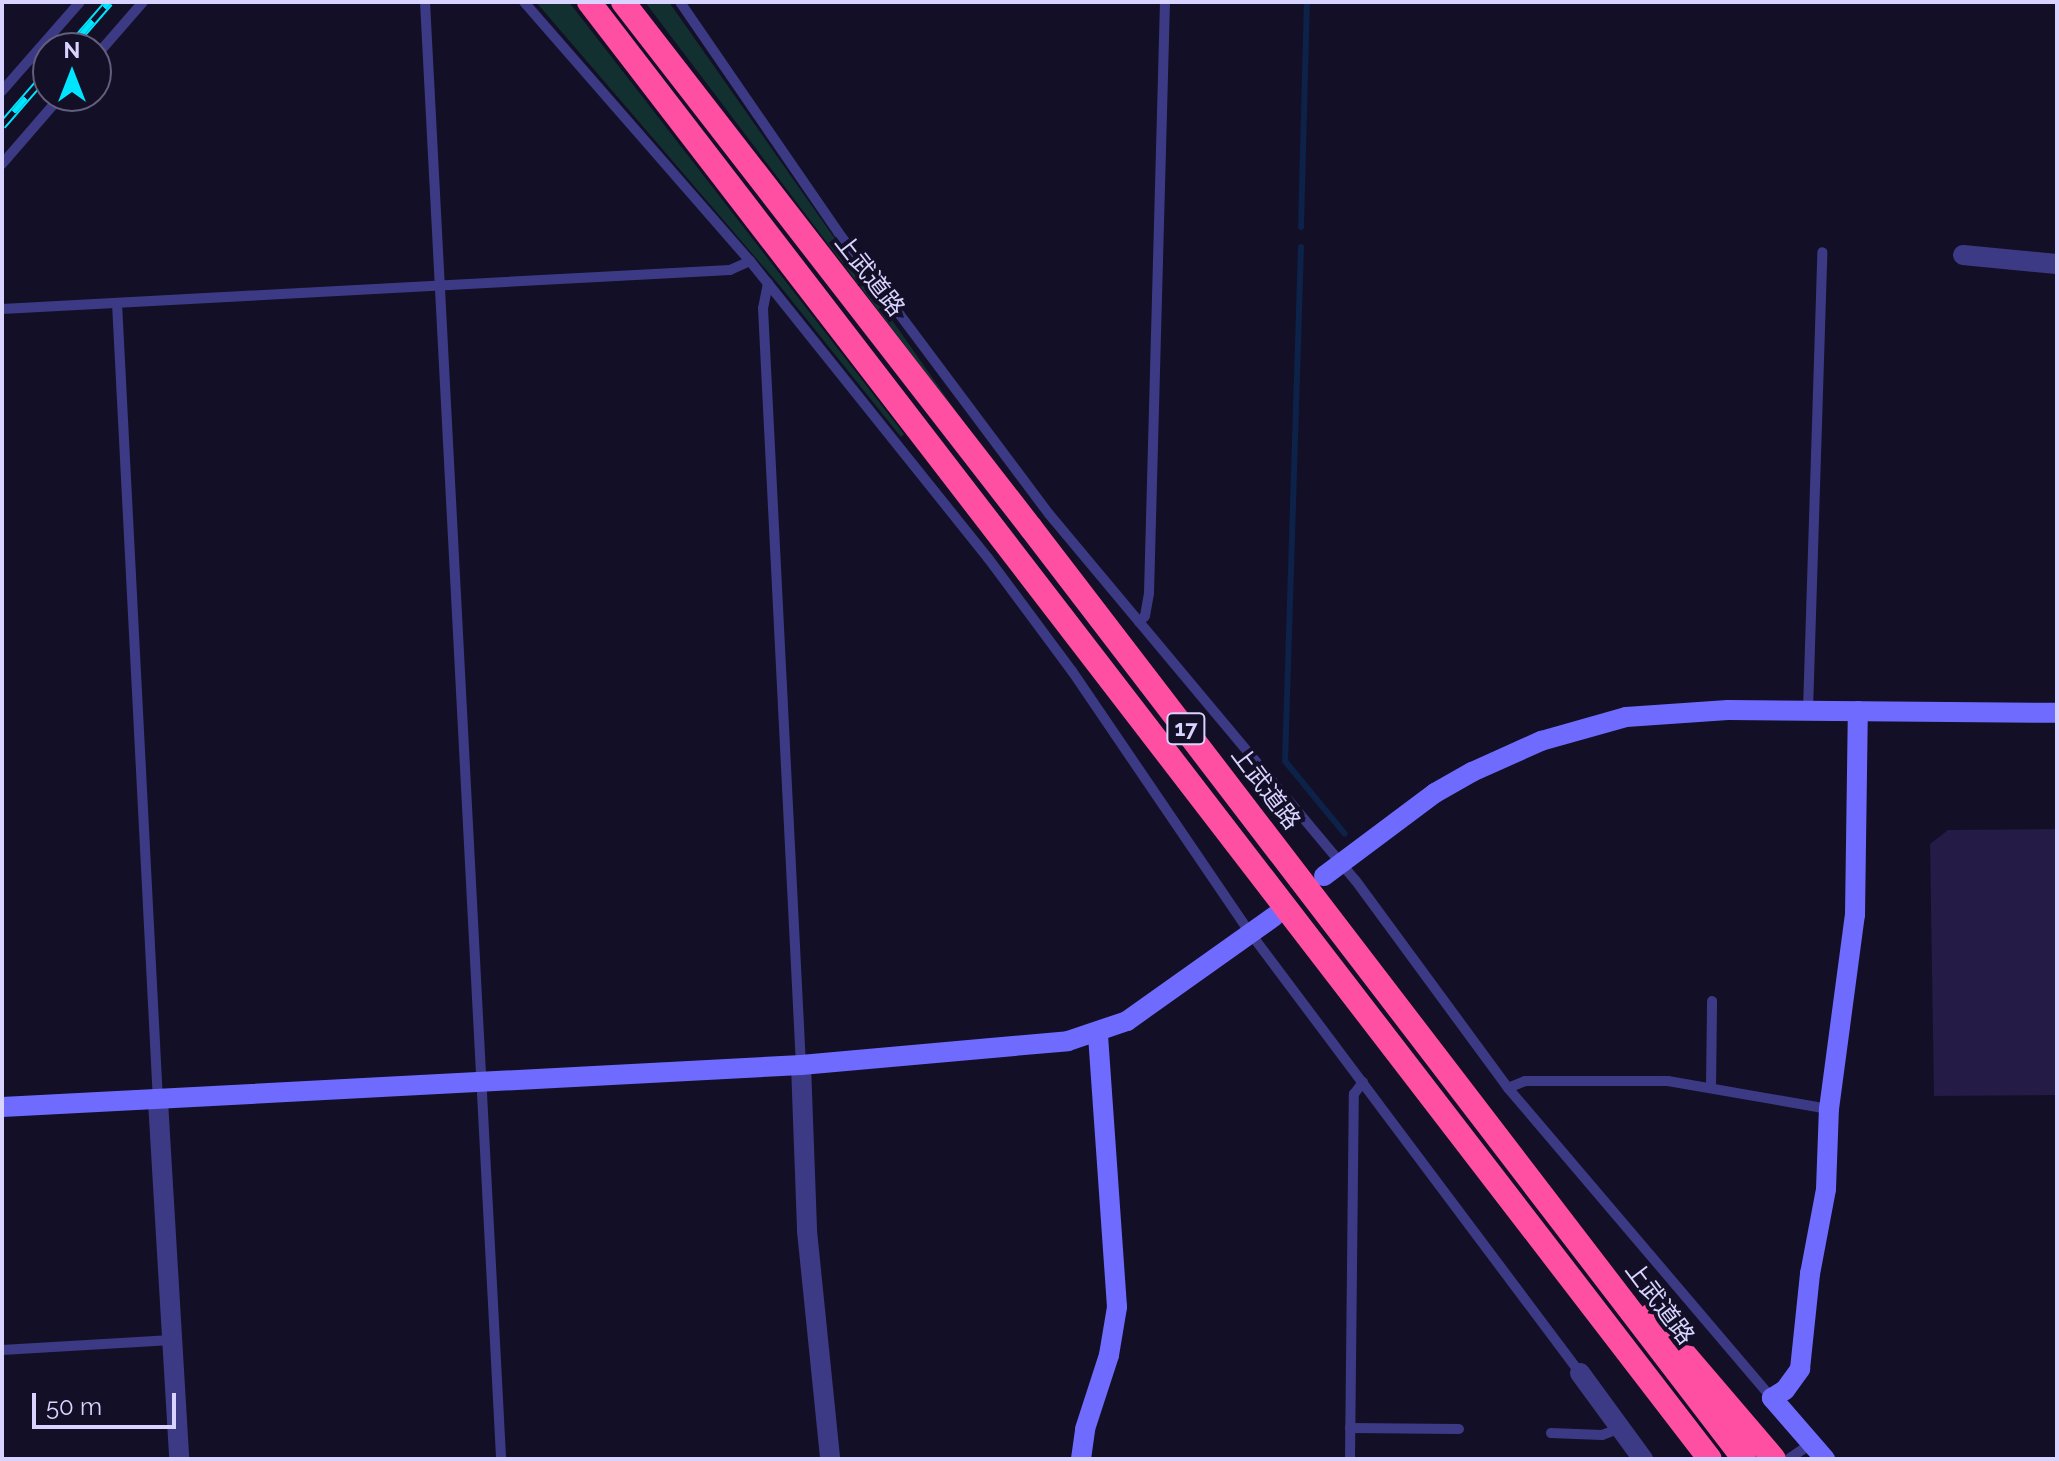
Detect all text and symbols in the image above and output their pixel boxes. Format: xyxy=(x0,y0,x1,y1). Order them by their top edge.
north arrow xyxy=(32,32,112,112)
text: N xyxy=(64,37,80,63)
street label: 上武道路 xyxy=(829,228,911,322)
road number: 17 xyxy=(1166,711,1206,747)
street label: 上武道路 xyxy=(1226,741,1306,835)
street label: 上武道路 xyxy=(1620,1256,1700,1350)
scale bar xyxy=(36,1377,180,1427)
text: 50 m xyxy=(46,1392,102,1421)

